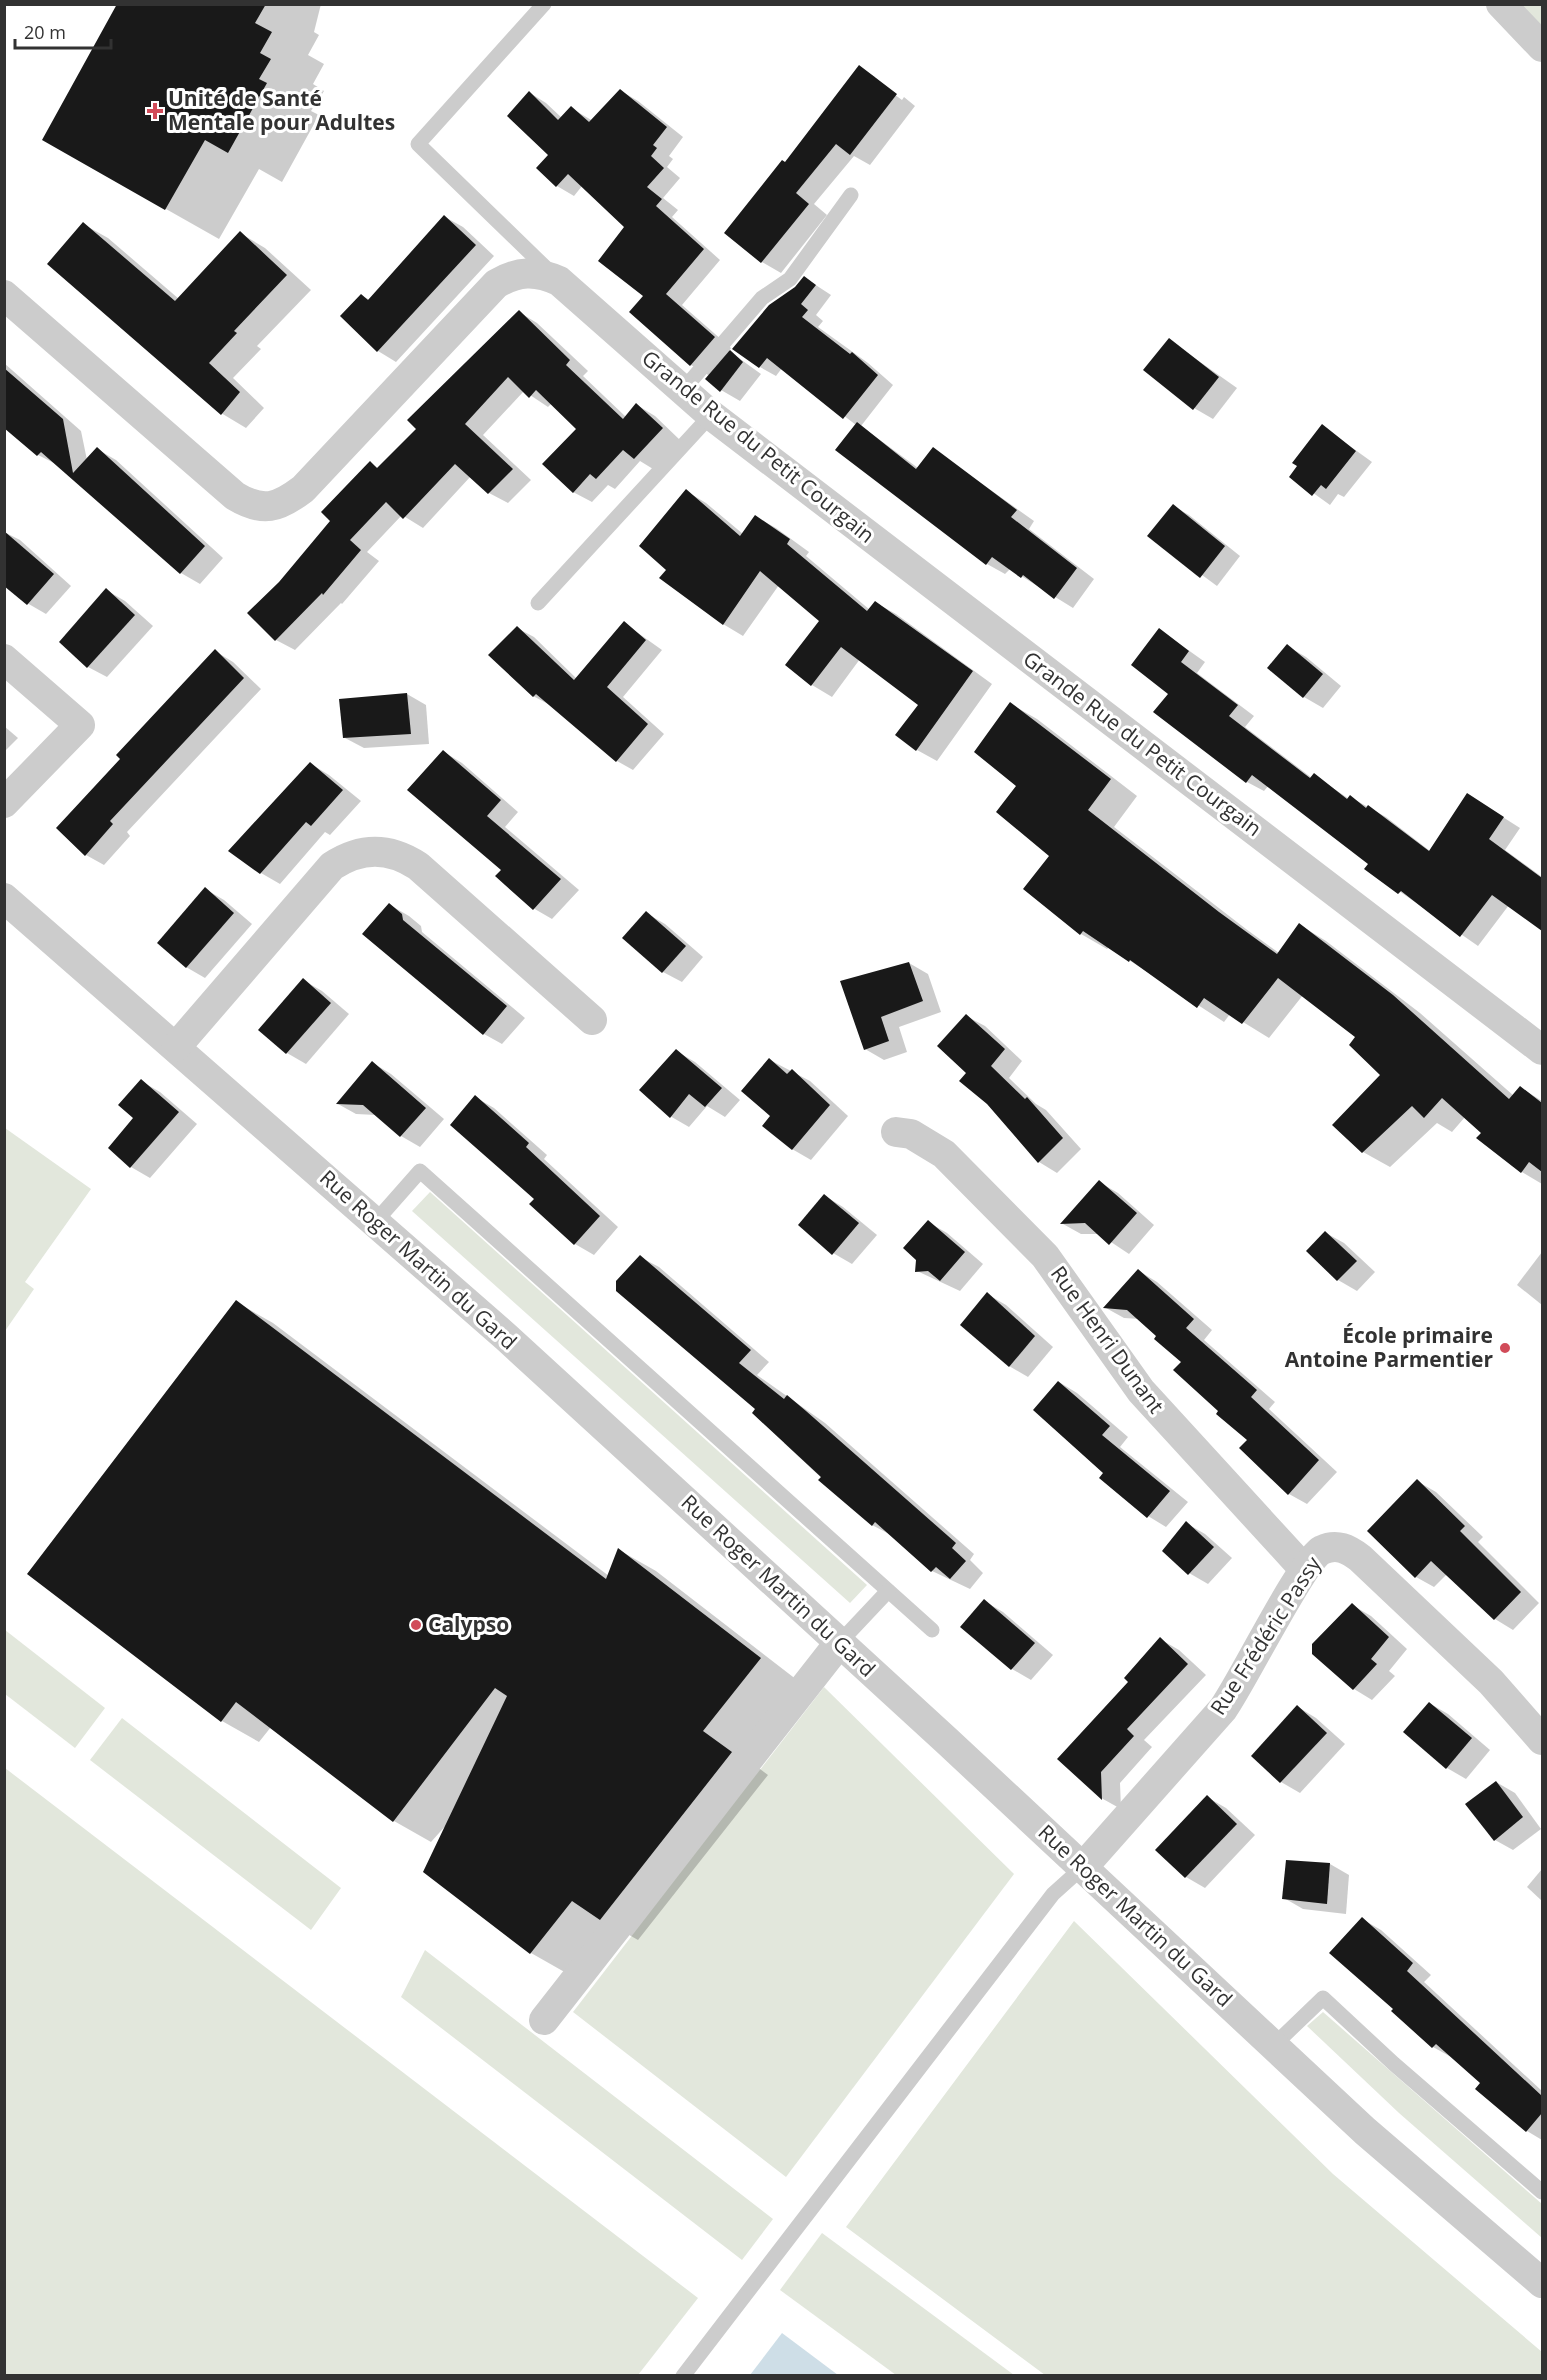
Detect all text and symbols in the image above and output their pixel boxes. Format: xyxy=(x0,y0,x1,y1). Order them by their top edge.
scale bar xyxy=(15,12,111,50)
text: 20 m xyxy=(24,20,66,44)
place label: Unité de Santé Mentale pour Adultes xyxy=(168,84,395,136)
marker: Unité de Santé Mentale pour Adultes xyxy=(146,102,164,120)
street label: Grande Rue du Petit Courgain xyxy=(637,344,881,549)
street label: Grande Rue du Petit Courgain xyxy=(1018,644,1267,842)
street label: Rue Roger Martin du Gard xyxy=(314,1163,523,1355)
street label: Rue Henri Dunant xyxy=(1045,1260,1171,1419)
place label: École primaire Antoine Parmentier xyxy=(1285,1321,1493,1373)
marker: École primaire Antoine Parmentier xyxy=(1498,1341,1512,1355)
street label: Rue Roger Martin du Gard xyxy=(676,1488,882,1683)
street label: Rue Frédéric Passy xyxy=(1204,1551,1327,1720)
place label: Calypso xyxy=(428,1610,509,1638)
marker: Calypso xyxy=(409,1618,423,1632)
street label: Rue Roger Martin du Gard xyxy=(1033,1818,1239,2013)

